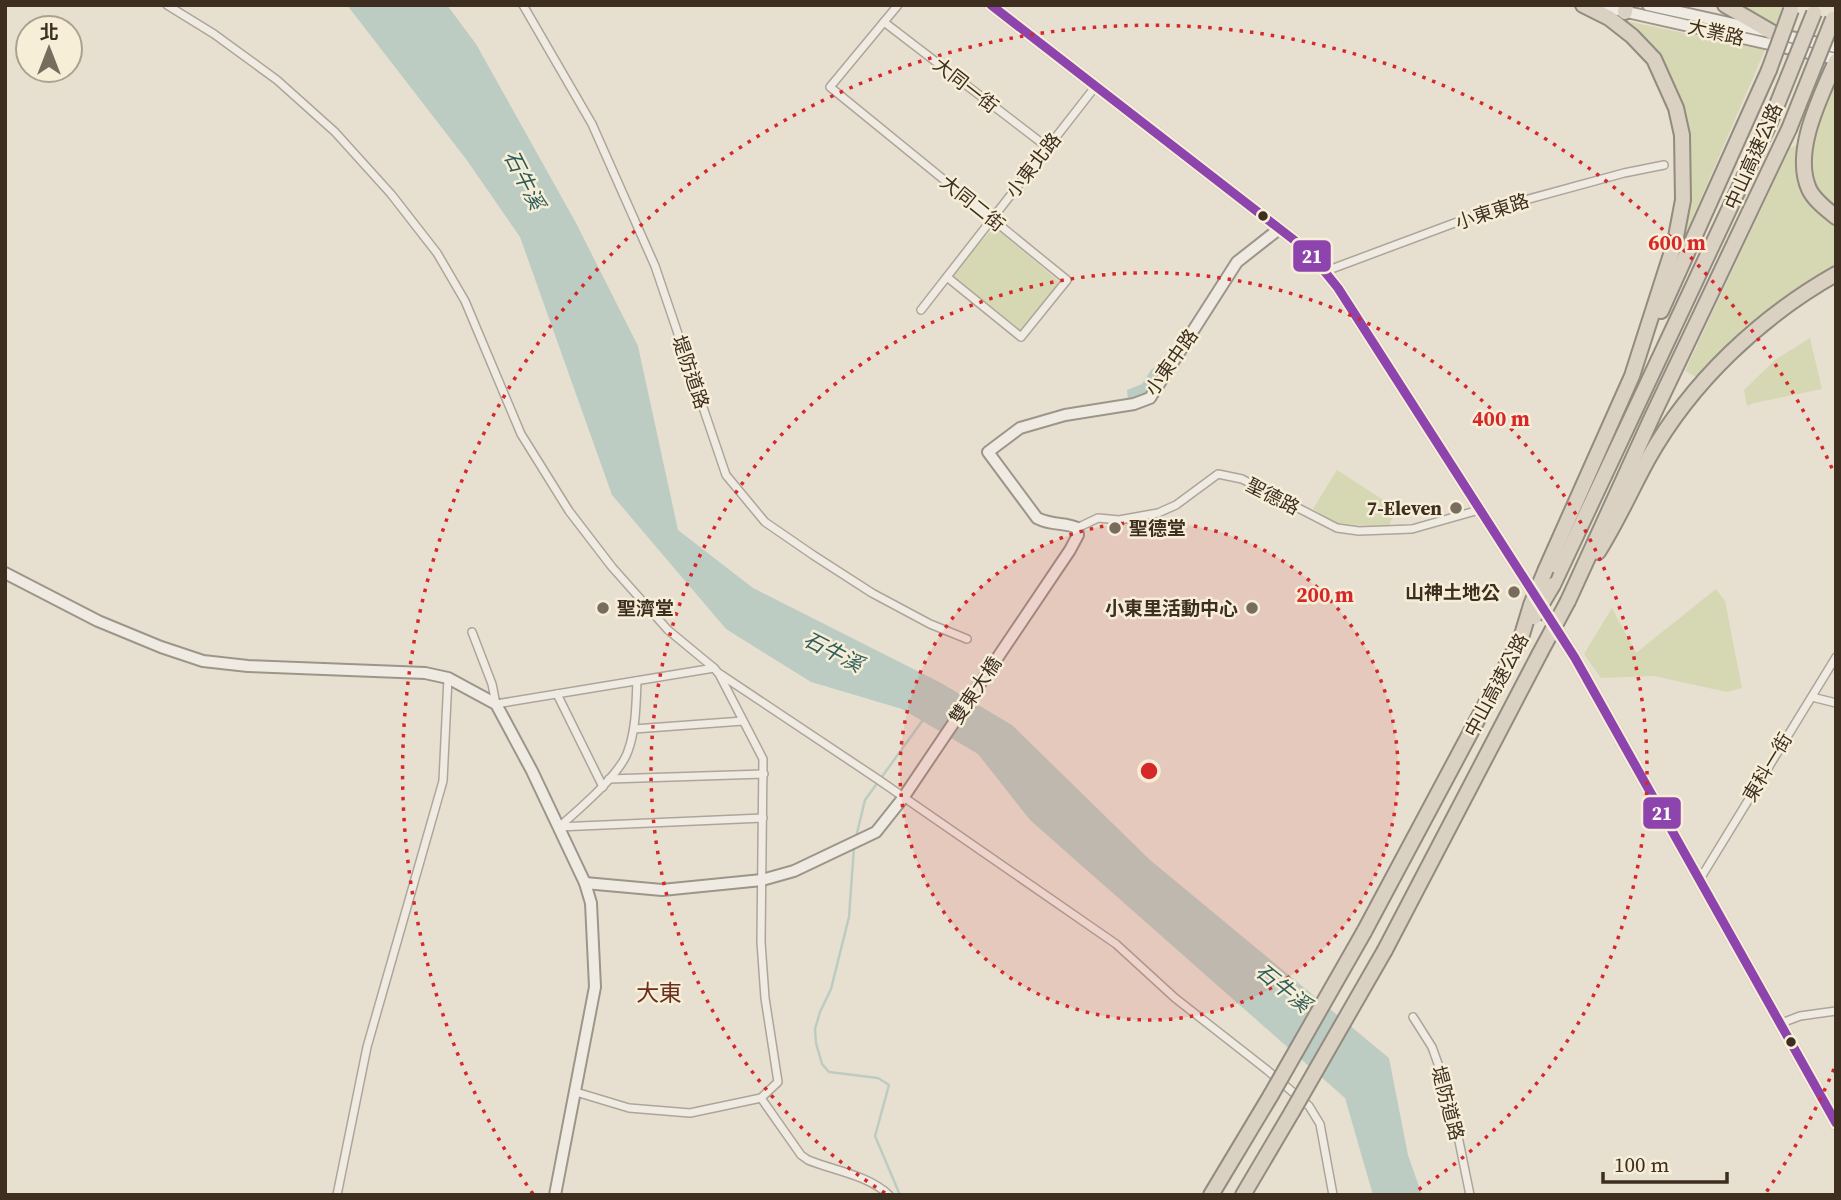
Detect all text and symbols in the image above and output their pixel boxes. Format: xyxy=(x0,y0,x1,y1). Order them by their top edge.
street label: 大業路 xyxy=(1685,13,1747,51)
north arrow xyxy=(14,14,84,84)
text: 北 xyxy=(39,19,59,45)
street label: 大同一街 xyxy=(928,51,1004,119)
street label: 中山高速公路 xyxy=(1718,99,1788,213)
street label: 小東北路 xyxy=(999,127,1067,203)
water label: 石牛溪 xyxy=(497,145,553,217)
street label: 大同二街 xyxy=(935,169,1011,237)
street label: 小東東路 xyxy=(1452,187,1532,235)
unlabelled marker xyxy=(1256,209,1270,223)
text: 600 m xyxy=(1648,228,1706,257)
line badge: 21 xyxy=(1292,239,1332,273)
text: 21 xyxy=(1302,243,1322,269)
street label: 小東中路 xyxy=(1139,323,1203,401)
street label: 堤防道路 xyxy=(666,332,716,412)
text: 400 m xyxy=(1472,404,1530,433)
street label: 聖德路 xyxy=(1242,471,1304,521)
place label: 7-Eleven xyxy=(1367,495,1442,521)
marker: 7-Eleven xyxy=(1448,500,1464,516)
place label: 聖德堂 xyxy=(1129,515,1186,541)
marker: 聖德堂 xyxy=(1107,520,1123,536)
place label: 山神土地公 xyxy=(1405,579,1500,605)
text: 200 m xyxy=(1296,580,1354,609)
marker: 山神土地公 xyxy=(1506,584,1522,600)
place label: 聖濟堂 xyxy=(617,595,674,621)
place label: 小東里活動中心 xyxy=(1105,595,1238,621)
marker: 聖濟堂 xyxy=(595,600,611,616)
marker: 小東里活動中心 xyxy=(1244,600,1260,616)
water label: 石牛溪 xyxy=(799,624,871,680)
street label: 中山高速公路 xyxy=(1458,629,1534,741)
street label: 雙東大橋 xyxy=(943,651,1007,729)
street label: 東科一街 xyxy=(1736,728,1798,806)
centre of rings xyxy=(1137,759,1161,783)
line badge: 21 xyxy=(1642,796,1682,830)
text: 21 xyxy=(1652,800,1672,826)
water label: 石牛溪 xyxy=(1250,957,1319,1021)
district label: 大東 xyxy=(636,977,682,1009)
unlabelled marker xyxy=(1784,1035,1798,1049)
street label: 堤防道路 xyxy=(1426,1063,1470,1143)
scale bar xyxy=(1603,1140,1727,1184)
text: 100 m xyxy=(1614,1150,1669,1179)

